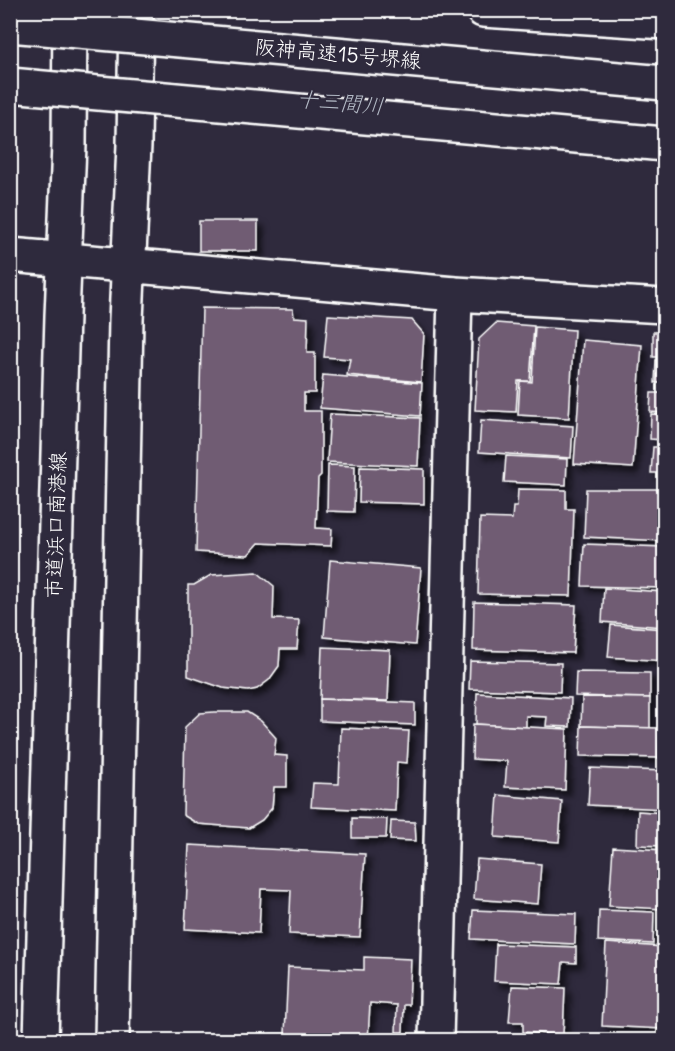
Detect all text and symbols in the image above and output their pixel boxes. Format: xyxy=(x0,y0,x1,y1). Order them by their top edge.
street label: 阪神高速15号堺線 xyxy=(253,33,423,74)
water label: 十三間川 xyxy=(295,84,385,120)
street label: 市道浜口南港線 xyxy=(39,451,72,599)

